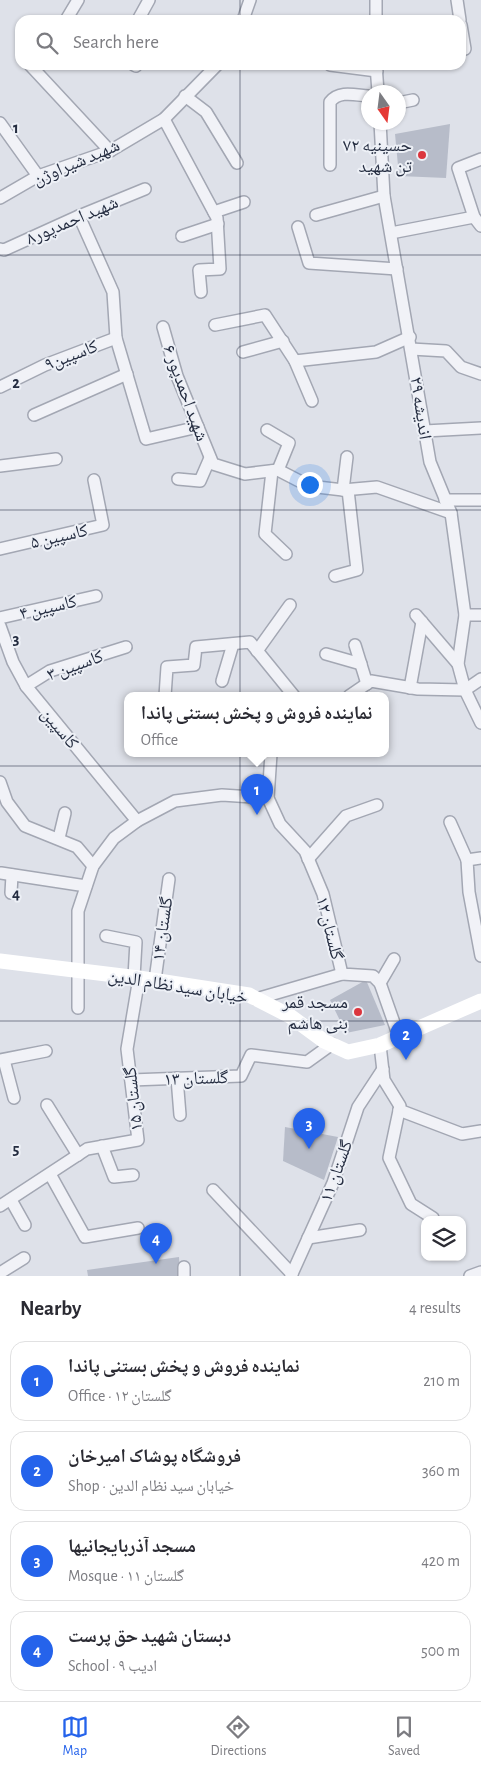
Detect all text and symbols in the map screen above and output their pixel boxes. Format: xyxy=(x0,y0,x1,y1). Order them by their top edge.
search box xyxy=(15,15,466,70)
icon: search xyxy=(33,29,61,57)
text: Search here xyxy=(73,33,159,52)
north arrow xyxy=(361,85,406,130)
text: 1 xyxy=(13,120,19,136)
street label: شهید شیراوژن xyxy=(30,137,123,190)
place label: حسینیه ۷۲ تن شهید xyxy=(343,137,412,177)
marker: حسینیه ۷۲ تن شهید xyxy=(416,149,428,161)
street label: شهید احمدپور۸ xyxy=(24,193,121,249)
street label: کاسپین۹ xyxy=(42,337,101,375)
street label: شهید احمدپور ۶ xyxy=(158,343,211,444)
text: 2 xyxy=(12,375,20,391)
street label: اندیشه ۲۹ xyxy=(406,376,434,441)
your location xyxy=(297,472,323,498)
street label: کاسپین ۵ xyxy=(29,522,90,553)
street label: کاسپین ۴ xyxy=(18,593,79,624)
text: 3 xyxy=(13,631,20,647)
street label: کاسپین ۳ xyxy=(45,647,107,685)
popup xyxy=(124,692,389,757)
text: نماینده فروش و پخش بستنی پاندا xyxy=(141,704,372,723)
street label: کاسپین xyxy=(36,705,82,754)
text: Office xyxy=(141,732,178,748)
pin: 1 xyxy=(241,774,273,815)
text: 4 xyxy=(12,886,20,902)
street label: گلستان ۱۴ xyxy=(150,895,177,962)
street label: گلستان ۱۲ xyxy=(312,895,346,962)
street label: خیابان سید نظام الدین xyxy=(106,967,249,1009)
place label: مسجد قمر بنی هاشم xyxy=(281,994,348,1035)
marker: مسجد قمر بنی هاشم xyxy=(352,1006,364,1018)
pin: 2 xyxy=(390,1019,422,1060)
street label: گلستان ۱۵ xyxy=(122,1065,147,1132)
street label: گلستان ۱۳ xyxy=(163,1069,229,1090)
pin: 3 xyxy=(293,1108,325,1149)
street label: گلستان ۱۱ xyxy=(317,1137,358,1205)
text: 5 xyxy=(13,1141,20,1157)
map controls xyxy=(421,1216,466,1261)
button: layers xyxy=(421,1216,466,1261)
pin: 4 xyxy=(140,1223,172,1264)
text: Nearby xyxy=(20,1298,81,1319)
text: 4 results xyxy=(409,1300,461,1316)
text: نماینده فروش و پخش بستنی پاندا xyxy=(68,1357,299,1376)
text: 1 xyxy=(34,1373,40,1389)
text: 210 m xyxy=(423,1373,460,1389)
text: Office · گلستان ۱۲ xyxy=(68,1388,172,1404)
text: فروشگاه پوشاک امیرخان xyxy=(68,1447,241,1466)
text: 2 xyxy=(33,1463,41,1479)
text: 360 m xyxy=(422,1463,460,1479)
text: Shop · خیابان سید نظام الدین xyxy=(68,1478,234,1494)
text: مسجد آذربایجانیها xyxy=(68,1537,196,1556)
text: 3 xyxy=(34,1553,40,1569)
text: 420 m xyxy=(421,1553,460,1569)
text: Mosque · گلستان ۱۱ xyxy=(68,1568,184,1584)
text: دبستان شهید حق پرست xyxy=(68,1627,231,1646)
text: 4 xyxy=(33,1643,41,1659)
text: 500 m xyxy=(421,1643,460,1659)
text: School · ادیب ۹ xyxy=(68,1658,157,1674)
tab: Map xyxy=(61,1713,89,1760)
tab: Directions xyxy=(211,1713,266,1760)
tab: Saved xyxy=(388,1713,420,1760)

